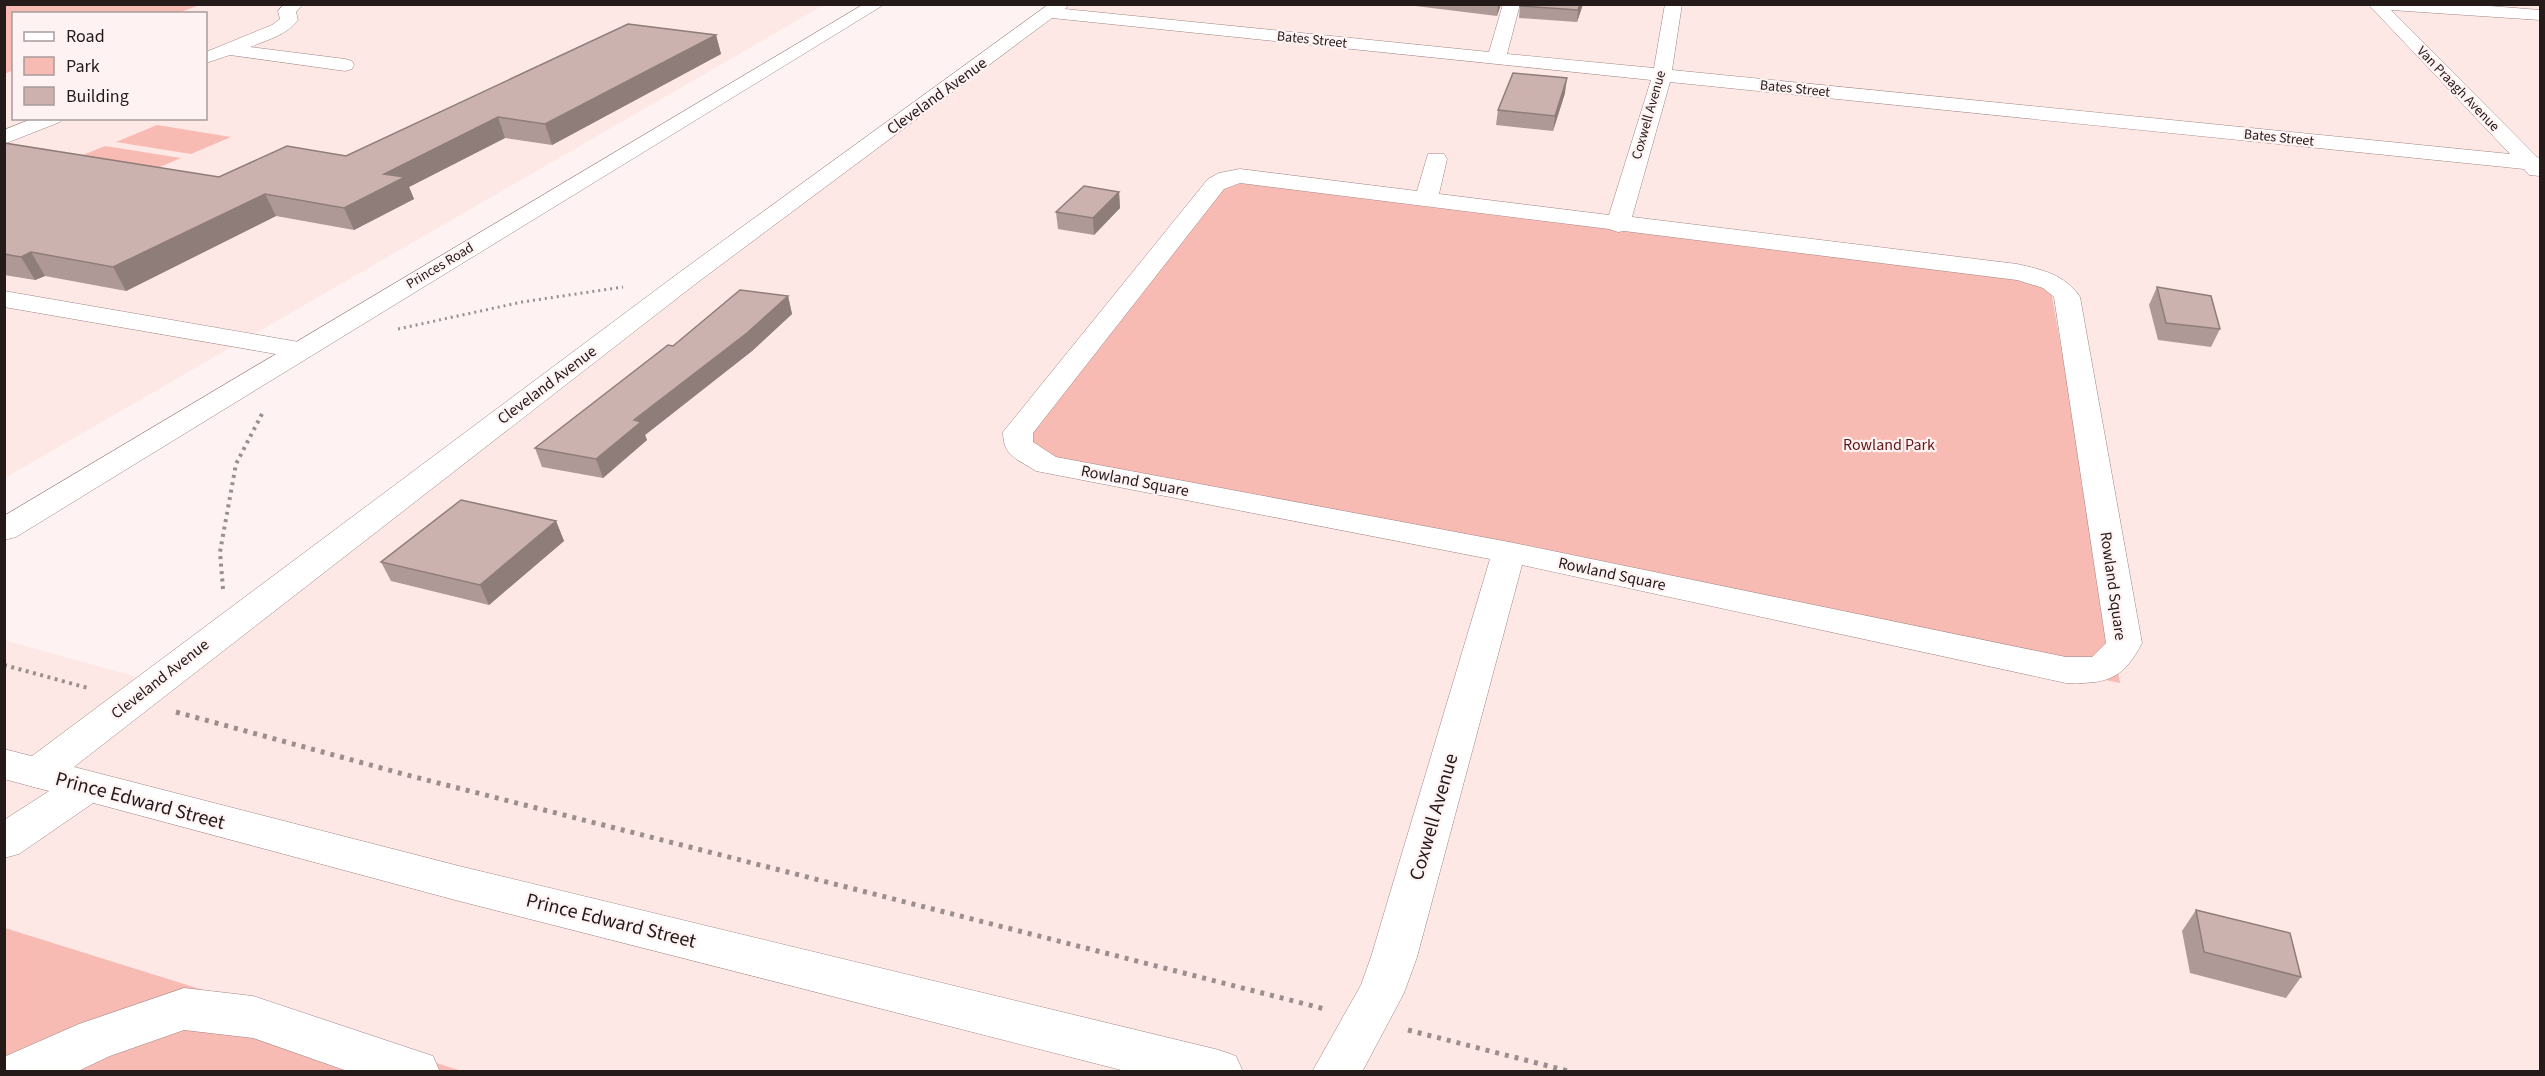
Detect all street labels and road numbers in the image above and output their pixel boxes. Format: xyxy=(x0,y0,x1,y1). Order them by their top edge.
street label: Bates Street xyxy=(1276,26,1348,54)
street label: Van Praagh Avenue xyxy=(2412,42,2504,136)
street label: Cleveland Avenue xyxy=(882,52,992,140)
street label: Coxwell Avenue xyxy=(1627,68,1671,162)
street label: Bates Street xyxy=(1759,75,1831,103)
street label: Bates Street xyxy=(2243,124,2315,152)
street label: Princes Road xyxy=(402,238,478,294)
street label: Cleveland Avenue xyxy=(493,340,601,430)
street label: Rowland Square xyxy=(1079,460,1191,502)
street label: Rowland Square xyxy=(2094,530,2132,642)
street label: Rowland Square xyxy=(1556,552,1668,596)
street label: Cleveland Avenue xyxy=(106,634,214,724)
street label: Coxwell Avenue xyxy=(1403,750,1466,884)
street label: Prince Edward Street xyxy=(52,765,228,837)
street label: Prince Edward Street xyxy=(523,886,699,956)

